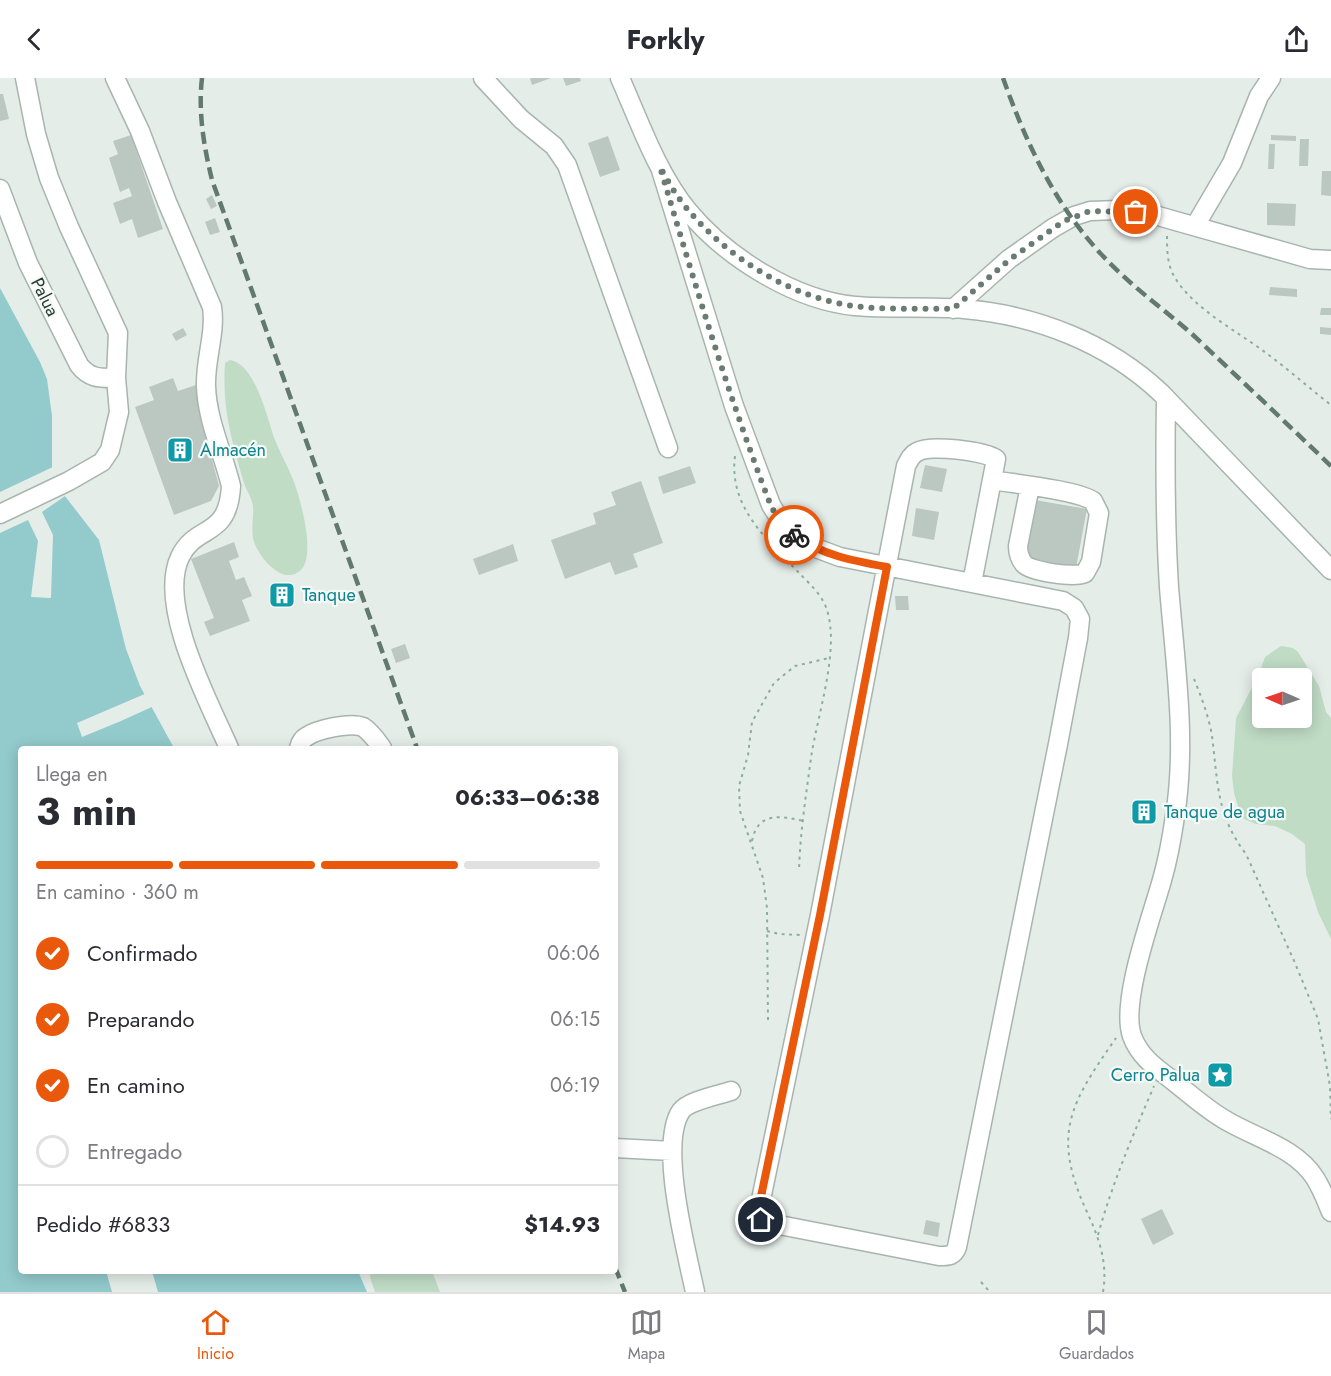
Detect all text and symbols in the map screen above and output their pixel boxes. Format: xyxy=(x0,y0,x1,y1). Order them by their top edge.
text: Forkly xyxy=(626,20,705,59)
icon: back xyxy=(18,23,51,56)
icon: share xyxy=(1280,23,1313,56)
pin xyxy=(1110,186,1161,237)
icon: bag xyxy=(1119,195,1152,228)
street label: Palua xyxy=(24,273,66,321)
building icon: Almacén xyxy=(165,435,195,465)
place label: Almacén xyxy=(200,437,266,463)
courier xyxy=(764,505,824,565)
icon: bike xyxy=(778,519,811,552)
building icon: Tanque xyxy=(267,580,297,610)
place label: Tanque xyxy=(302,582,356,608)
north arrow xyxy=(1252,668,1312,728)
map controls xyxy=(1252,668,1312,728)
text: Llega en xyxy=(36,760,108,789)
text: 06:33–06:38 xyxy=(455,781,600,813)
text: 3 min xyxy=(36,783,137,840)
building icon: Tanque de agua xyxy=(1129,797,1159,827)
place label: Tanque de agua xyxy=(1164,799,1285,825)
text: En camino · 360 m xyxy=(36,878,199,907)
icon: check xyxy=(36,937,69,970)
text: Confirmado xyxy=(87,937,197,969)
text: 06:06 xyxy=(547,939,600,968)
icon: check xyxy=(36,1003,69,1036)
text: Preparando xyxy=(87,1003,195,1035)
text: 06:15 xyxy=(550,1005,600,1034)
place icon: Cerro Palua xyxy=(1205,1060,1235,1090)
place label: Cerro Palua xyxy=(1111,1062,1200,1088)
icon: check xyxy=(36,1069,69,1102)
text: En camino xyxy=(87,1069,185,1101)
text: 06:19 xyxy=(550,1071,600,1100)
text: Entregado xyxy=(87,1135,182,1167)
pin xyxy=(735,1194,786,1245)
icon: home xyxy=(744,1203,777,1236)
text: Pedido #6833 xyxy=(36,1208,170,1240)
text: $14.93 xyxy=(524,1208,600,1240)
tab: Inicio xyxy=(197,1306,234,1365)
tab: Mapa xyxy=(628,1306,665,1365)
tab: Guardados xyxy=(1059,1306,1134,1365)

